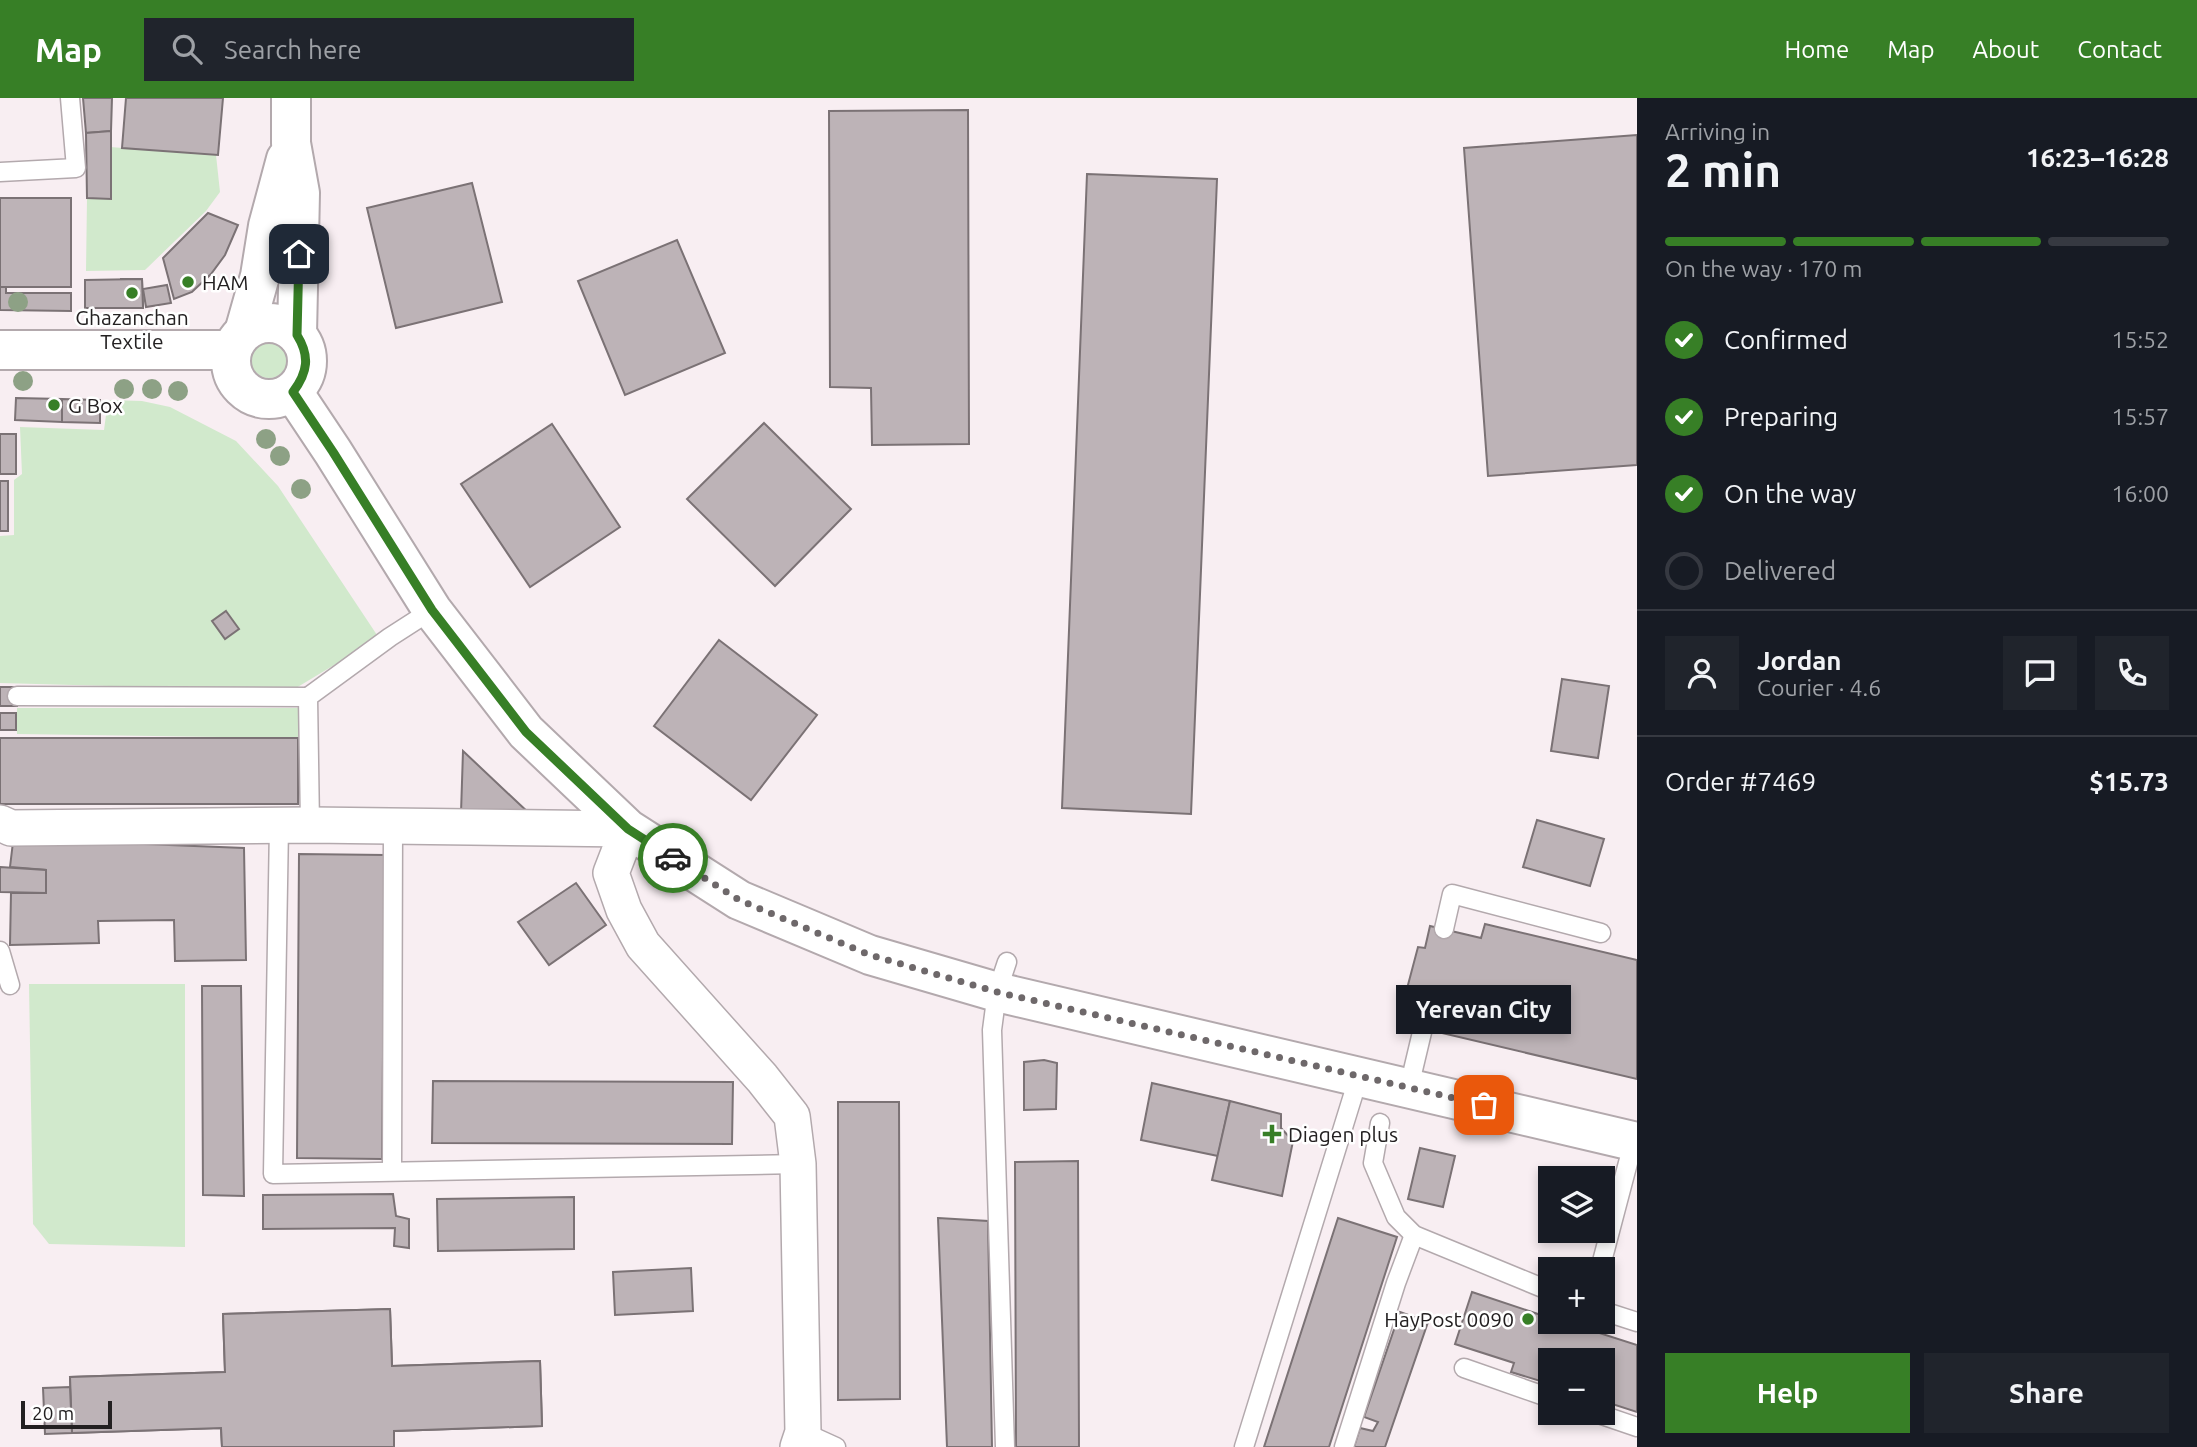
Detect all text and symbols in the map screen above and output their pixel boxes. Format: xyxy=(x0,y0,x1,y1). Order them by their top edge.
search box xyxy=(144,18,634,81)
icon: search xyxy=(168,30,206,68)
text: Map xyxy=(35,31,102,68)
text: Search here xyxy=(224,35,362,64)
text: Home xyxy=(1784,36,1849,63)
text: Map xyxy=(1887,36,1934,63)
text: About xyxy=(1972,36,2039,63)
text: Contact xyxy=(2077,36,2162,63)
text: Arriving in xyxy=(1665,119,1770,144)
text: 16:23–16:28 xyxy=(2026,143,2169,172)
text: 2 min xyxy=(1665,144,1781,196)
pin xyxy=(269,224,329,284)
icon: home xyxy=(280,235,318,273)
text: On the way · 170 m xyxy=(1665,256,1862,281)
place label: HAM xyxy=(202,270,249,294)
marker: HAM xyxy=(180,274,196,290)
marker: Ghazanchan Textile xyxy=(124,285,140,301)
place label: Ghazanchan Textile xyxy=(75,305,189,353)
icon: check xyxy=(1665,321,1703,359)
text: Confirmed xyxy=(1724,325,1848,354)
text: 15:52 xyxy=(2111,327,2169,352)
place label: G Box xyxy=(68,393,123,417)
marker: G Box xyxy=(46,397,62,413)
icon: check xyxy=(1665,398,1703,436)
text: Preparing xyxy=(1724,402,1838,431)
text: 15:57 xyxy=(2111,404,2169,429)
icon: check xyxy=(1665,475,1703,513)
text: On the way xyxy=(1724,479,1856,508)
text: 16:00 xyxy=(2111,481,2169,506)
text: Delivered xyxy=(1724,556,1836,585)
button: person xyxy=(1665,636,1739,710)
button: chat xyxy=(2003,636,2077,710)
button: phone xyxy=(2095,636,2169,710)
text: Jordan xyxy=(1757,646,1842,675)
text: Courier · 4.6 xyxy=(1757,675,1881,700)
text: Order #7469 xyxy=(1665,767,1816,796)
text: $15.73 xyxy=(2089,767,2169,796)
courier xyxy=(638,823,708,893)
icon: car xyxy=(654,839,692,877)
callout: Yerevan City xyxy=(1396,986,1572,1035)
text: Yerevan City xyxy=(1416,997,1551,1022)
pin xyxy=(1454,1075,1514,1135)
icon: bag xyxy=(1465,1086,1503,1124)
place label: Diagen plus xyxy=(1288,1122,1398,1146)
marker: Diagen plus xyxy=(1262,1124,1282,1144)
map controls xyxy=(1538,1166,1615,1425)
button: layers xyxy=(1538,1166,1615,1243)
button: + xyxy=(1538,1257,1615,1334)
place label: HayPost 0090 xyxy=(1384,1307,1514,1331)
marker: HayPost 0090 xyxy=(1520,1311,1536,1327)
button: − xyxy=(1538,1348,1615,1425)
button: Help xyxy=(1665,1353,1910,1433)
button: Share xyxy=(1924,1353,2169,1433)
scale bar xyxy=(21,1398,112,1430)
text: 20 m xyxy=(32,1402,74,1424)

